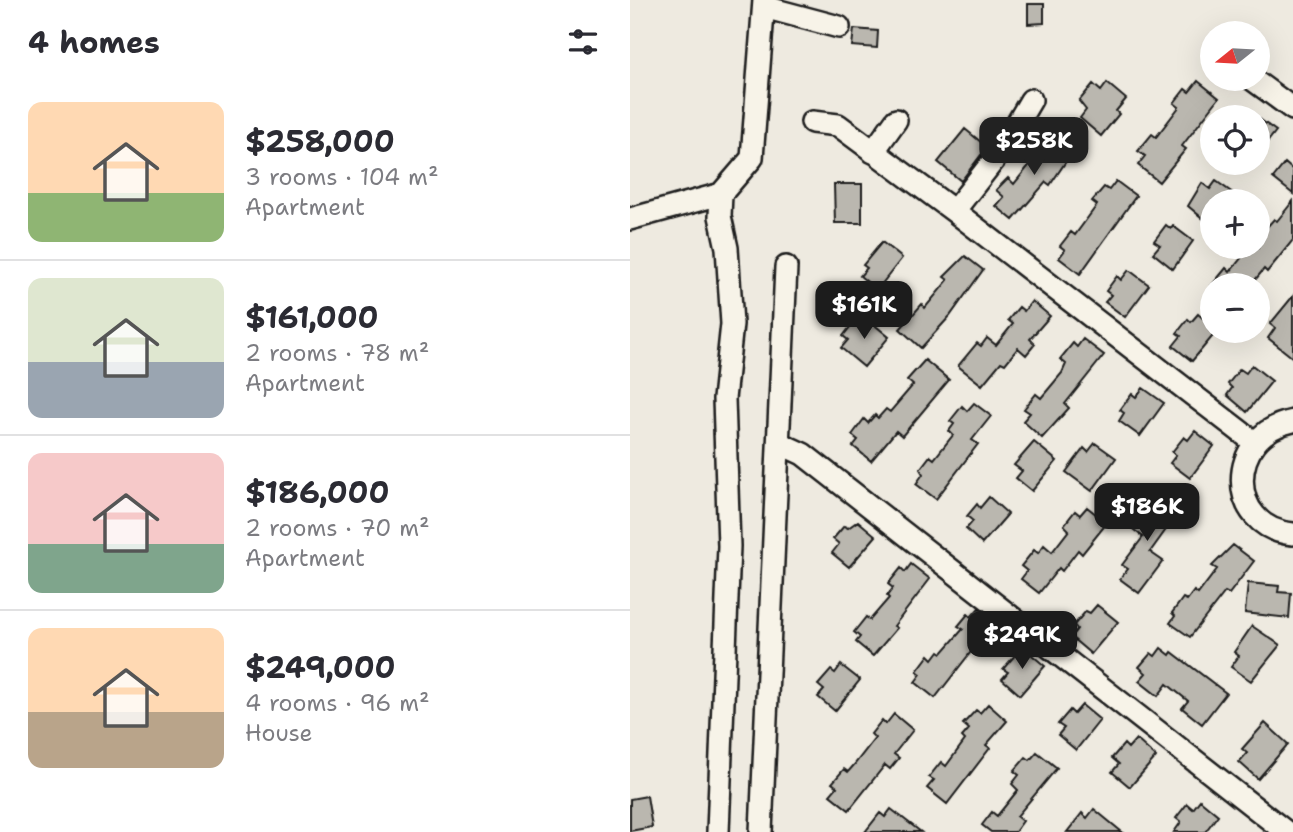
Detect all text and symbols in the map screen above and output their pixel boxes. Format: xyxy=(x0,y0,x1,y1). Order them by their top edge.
north arrow xyxy=(1200,21,1270,91)
map controls xyxy=(1200,21,1270,343)
text: 4 homes xyxy=(28,22,160,63)
icon: filters xyxy=(564,23,602,61)
button: locate xyxy=(1200,105,1270,175)
pin: $258K xyxy=(985,118,1083,177)
text: $258,000 xyxy=(245,121,395,162)
text: $258K xyxy=(995,125,1073,155)
icon: home xyxy=(84,130,168,214)
text: 3 rooms · 104 m² xyxy=(245,162,438,192)
button: + xyxy=(1200,189,1270,259)
text: Apartment xyxy=(245,192,365,222)
button: − xyxy=(1200,273,1270,343)
pin: $161K xyxy=(815,282,913,341)
text: $161K xyxy=(831,289,897,319)
text: $161,000 xyxy=(245,297,379,338)
icon: home xyxy=(84,306,168,390)
text: 2 rooms · 78 m² xyxy=(245,338,429,368)
text: Apartment xyxy=(245,368,365,398)
text: $186,000 xyxy=(245,472,390,513)
icon: home xyxy=(84,481,168,565)
pin: $186K xyxy=(1098,484,1196,543)
text: $186K xyxy=(1110,491,1184,521)
text: 2 rooms · 70 m² xyxy=(245,513,430,543)
text: Apartment xyxy=(245,543,365,573)
pin: $249K xyxy=(973,612,1071,671)
text: $249K xyxy=(983,619,1061,649)
text: $249,000 xyxy=(245,647,396,688)
icon: home xyxy=(84,656,168,740)
text: 4 rooms · 96 m² xyxy=(245,688,430,718)
text: House xyxy=(245,718,313,748)

